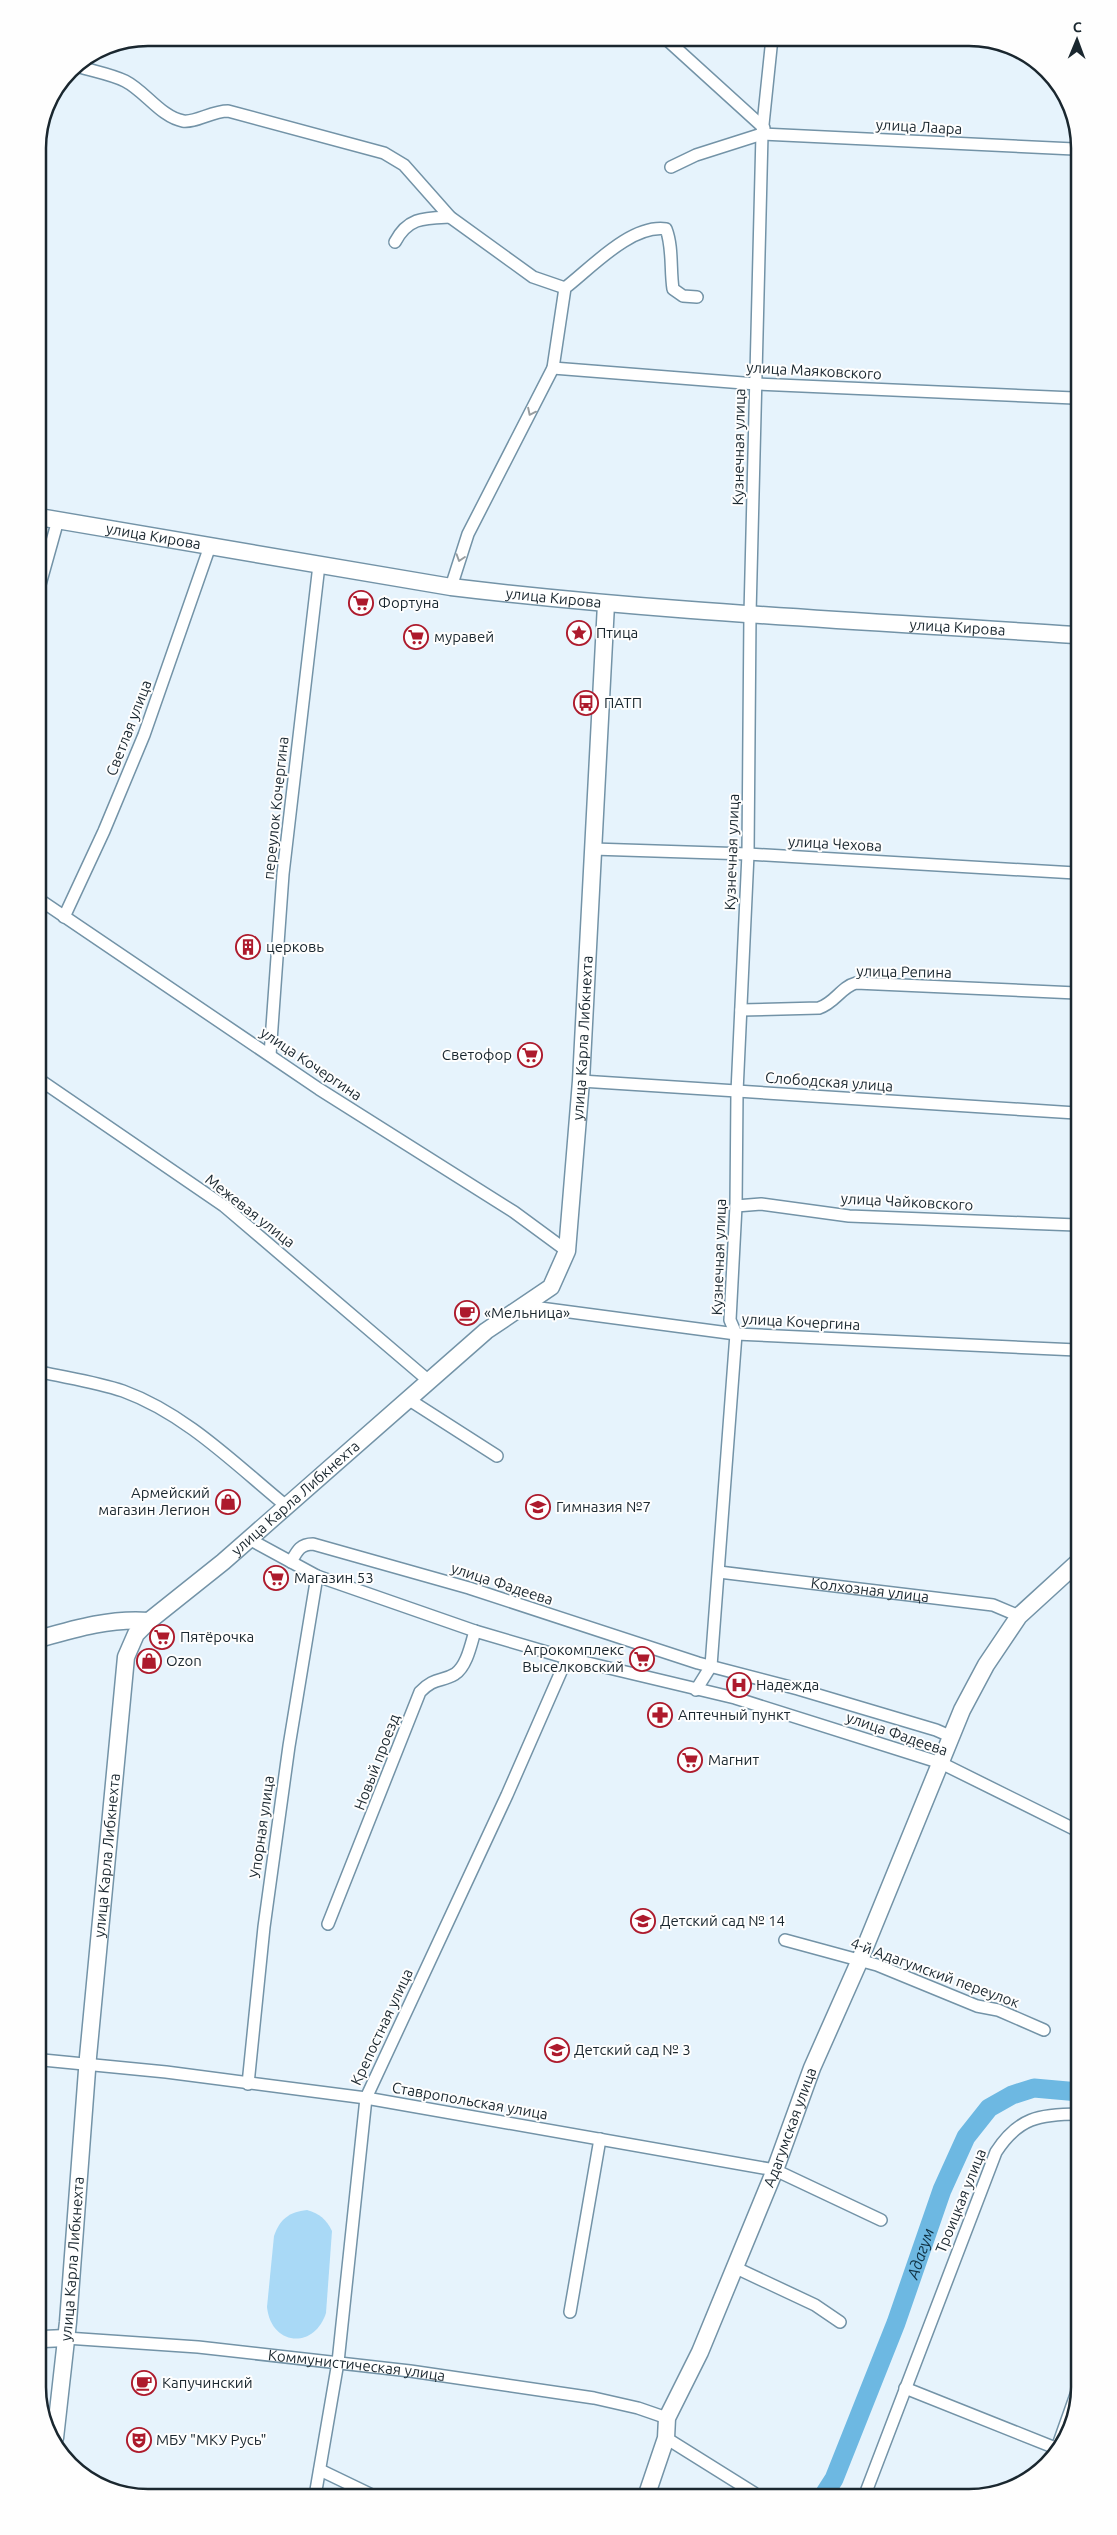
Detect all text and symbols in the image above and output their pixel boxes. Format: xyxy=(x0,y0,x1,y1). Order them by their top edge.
north arrow xyxy=(1052,15,1102,65)
text: С xyxy=(1073,19,1082,35)
street label: улица Лаара xyxy=(875,116,963,137)
street label: улица Маяковского xyxy=(746,358,882,383)
street label: Кузнечная улица xyxy=(729,388,748,506)
one-way arrow xyxy=(527,407,537,416)
street label: улица Кирова xyxy=(105,520,202,552)
one-way arrow xyxy=(456,553,466,561)
street label: улица Кирова xyxy=(505,584,602,611)
supermarket icon: Фортуна xyxy=(348,590,374,616)
place label: Фортуна xyxy=(378,594,439,611)
street label: улица Кирова xyxy=(909,616,1006,638)
place icon: Птица xyxy=(566,620,592,646)
supermarket icon: муравей xyxy=(403,624,429,650)
place label: Птица xyxy=(596,624,638,641)
place label: муравей xyxy=(434,628,494,645)
street label: Светлая улица xyxy=(102,678,155,778)
bus stop icon: ПАТП xyxy=(573,690,599,716)
place label: ПАТП xyxy=(604,694,642,711)
street label: переулок Кочергина xyxy=(260,736,291,880)
street label: Кузнечная улица xyxy=(721,793,742,911)
street label: улица Чехова xyxy=(788,833,882,854)
building icon: церковь xyxy=(235,934,261,960)
place label: церковь xyxy=(266,938,324,955)
street label: улица Карла Либкнехта xyxy=(569,955,596,1121)
street label: улица Репина xyxy=(856,962,952,981)
street label: улица Кочергина xyxy=(257,1023,365,1104)
supermarket icon: Светофор xyxy=(517,1042,543,1068)
place label: Светофор xyxy=(442,1046,512,1063)
street label: Слободская улица xyxy=(764,1069,894,1094)
street label: Межевая улица xyxy=(202,1170,299,1251)
street label: улица Чайковского xyxy=(840,1190,974,1213)
street label: Кузнечная улица xyxy=(708,1198,729,1316)
cafe icon: «Мельница» xyxy=(454,1300,480,1326)
place label: «Мельница» xyxy=(484,1304,570,1321)
street label: улица Кочергина xyxy=(741,1310,861,1333)
street label: улица Карла Либкнехта xyxy=(228,1437,363,1559)
place label: Армейский магазин Легион xyxy=(98,1484,210,1518)
shop icon: Армейский магазин Легион xyxy=(215,1489,241,1515)
school or university icon: Гимназия №7 xyxy=(525,1494,551,1520)
place label: Гимназия №7 xyxy=(556,1498,651,1515)
street label: улица Фадеева xyxy=(449,1559,555,1608)
supermarket icon: Магазин 53 xyxy=(263,1565,289,1591)
place label: Магазин 53 xyxy=(294,1569,374,1586)
street label: Колхозная улица xyxy=(810,1574,930,1605)
supermarket icon: Пятёрочка xyxy=(149,1624,175,1650)
place label: Пятёрочка xyxy=(180,1628,254,1645)
place label: Агрокомплекс Выселковский xyxy=(522,1641,624,1675)
supermarket icon: Агрокомплекс Выселковский xyxy=(629,1646,655,1672)
shop icon: Ozon xyxy=(136,1648,162,1674)
place label: Ozon xyxy=(166,1652,202,1669)
hospital icon: Надежда xyxy=(726,1672,752,1698)
place label: Надежда xyxy=(756,1676,819,1693)
pharmacy icon: Аптечный пункт xyxy=(647,1702,673,1728)
place label: Аптечный пункт xyxy=(678,1706,791,1723)
street label: улица Фадеева xyxy=(844,1708,950,1759)
street label: Новый проезд xyxy=(350,1711,403,1812)
supermarket icon: Магнит xyxy=(677,1747,703,1773)
place label: Магнит xyxy=(708,1751,759,1768)
street label: улица Карла Либкнехта xyxy=(90,1772,123,1938)
street label: Упорная улица xyxy=(246,1774,277,1879)
school or university icon: Детский сад № 14 xyxy=(630,1908,656,1934)
place label: Детский сад № 14 xyxy=(660,1912,785,1929)
street label: 4-й Адагумский переулок xyxy=(848,1934,1022,2011)
street label: Крепостная улица xyxy=(347,1966,416,2088)
school or university icon: Детский сад № 3 xyxy=(544,2037,570,2063)
place label: Детский сад № 3 xyxy=(574,2041,691,2058)
street label: Адагумская улица xyxy=(760,2065,819,2190)
street label: Ставропольская улица xyxy=(391,2078,549,2123)
street label: Троицкая улица xyxy=(932,2146,989,2255)
street label: улица Карла Либкнехта xyxy=(57,2176,87,2342)
water label: Адагум xyxy=(903,2226,937,2282)
street label: Коммунистическая улица xyxy=(267,2346,446,2384)
cafe icon: Капучинский xyxy=(131,2370,157,2396)
place label: Капучинский xyxy=(162,2374,253,2391)
theatre icon: МБУ "МКУ Русь" xyxy=(126,2427,152,2453)
place label: МБУ "МКУ Русь" xyxy=(156,2431,267,2448)

